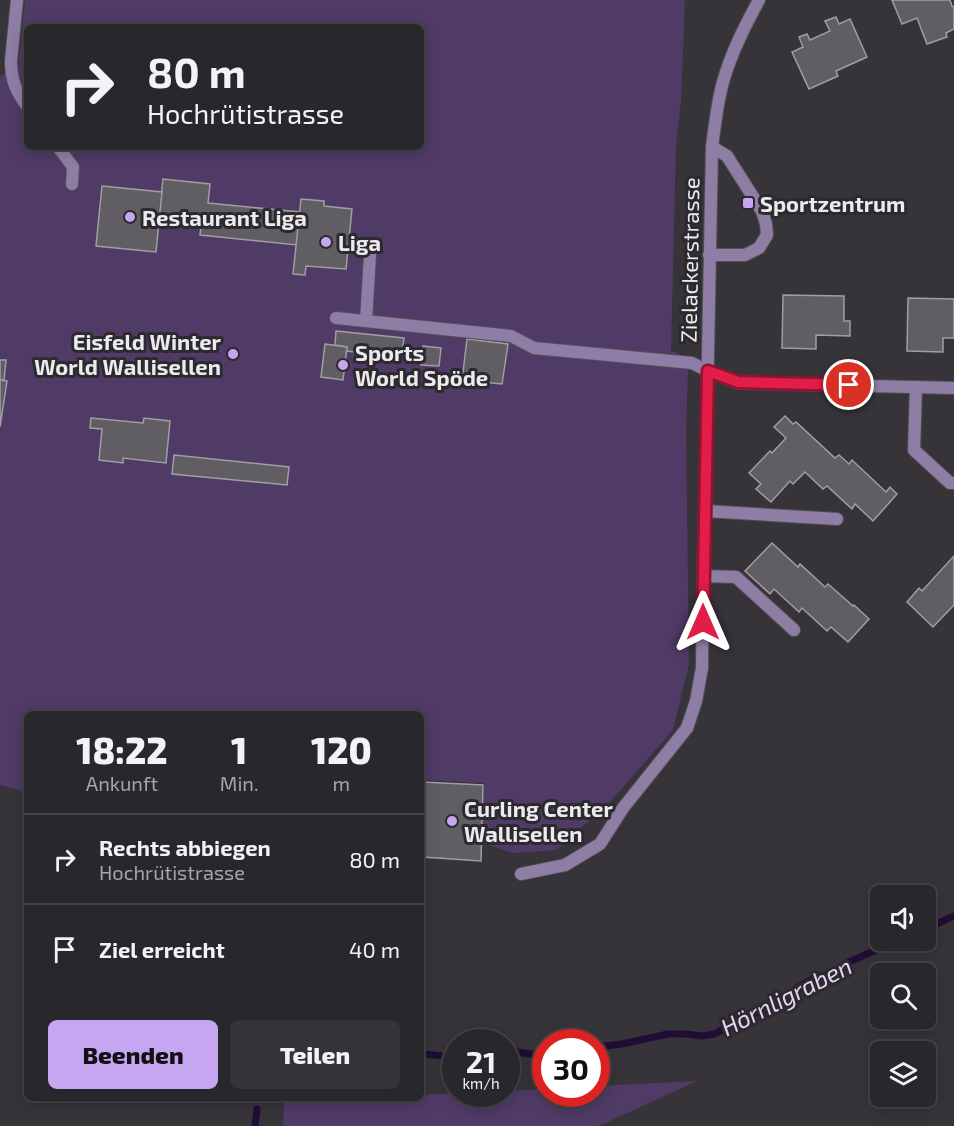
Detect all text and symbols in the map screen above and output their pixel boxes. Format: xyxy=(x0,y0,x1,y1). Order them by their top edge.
text: 80 m xyxy=(147,46,246,96)
icon: right xyxy=(48,48,126,126)
text: Hochrütistrasse xyxy=(147,97,344,129)
street label: Zielackerstrasse xyxy=(675,177,703,343)
place label: Sportzentrum xyxy=(760,190,905,216)
marker: Sportzentrum xyxy=(741,196,755,210)
place label: Restaurant Liga xyxy=(142,204,307,230)
marker: Restaurant Liga xyxy=(123,210,137,224)
place label: Liga xyxy=(338,229,381,255)
marker: Liga xyxy=(319,235,333,249)
place label: Eisfeld Winter World Wallisellen xyxy=(34,328,222,379)
place label: Sports World Spöde xyxy=(355,339,488,390)
marker: Eisfeld Winter World Wallisellen xyxy=(226,347,240,361)
marker: Sports World Spöde xyxy=(336,358,350,372)
pin xyxy=(823,359,874,410)
icon: arrive xyxy=(832,368,865,401)
position arrow xyxy=(671,590,735,654)
text: 18:22 xyxy=(76,728,168,771)
text: 1 xyxy=(231,728,247,771)
text: 120 xyxy=(311,728,372,771)
text: Ankunft xyxy=(86,771,158,795)
text: Min. xyxy=(220,771,259,795)
text: m xyxy=(333,771,350,795)
place label: Curling Center Wallisellen xyxy=(464,795,613,846)
marker: Curling Center Wallisellen xyxy=(445,814,459,828)
text: Rechts abbiegen xyxy=(99,834,271,860)
icon: right xyxy=(48,843,81,876)
text: 80 m xyxy=(349,846,400,872)
text: Hochrütistrasse xyxy=(99,860,245,884)
map controls xyxy=(870,885,936,1107)
button: sound xyxy=(870,885,936,951)
icon: arrive xyxy=(48,933,81,966)
text: Ziel erreicht xyxy=(99,936,225,962)
text: 40 m xyxy=(349,936,400,962)
water label: Hörnligraben xyxy=(716,951,856,1041)
button: search xyxy=(870,963,936,1029)
button: Beenden xyxy=(48,1020,218,1089)
button: Teilen xyxy=(230,1020,400,1089)
speed limit sign: 30 xyxy=(532,1029,610,1107)
button: layers xyxy=(870,1041,936,1107)
text: 21 xyxy=(466,1043,496,1079)
text: km/h xyxy=(462,1074,500,1092)

